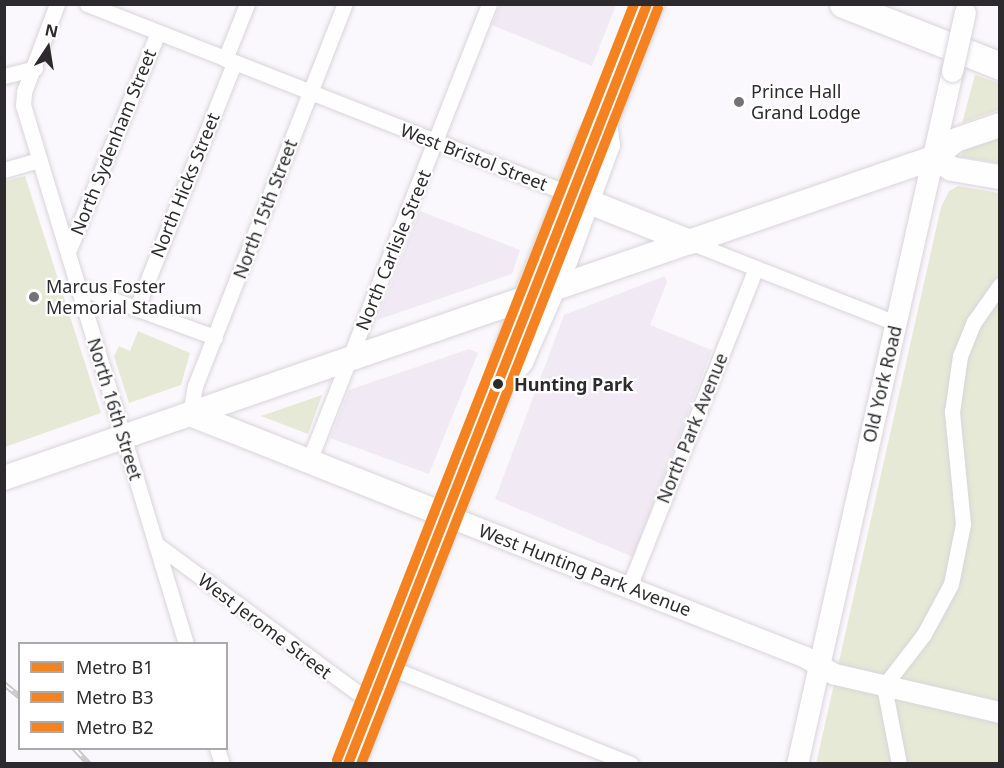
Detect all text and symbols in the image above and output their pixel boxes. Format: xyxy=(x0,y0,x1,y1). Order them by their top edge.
north arrow xyxy=(18,18,78,78)
text: N xyxy=(43,18,60,43)
street label: North Sydenham Street xyxy=(66,46,160,238)
place label: Prince Hall Grand Lodge xyxy=(751,81,861,124)
marker: Prince Hall Grand Lodge xyxy=(732,95,746,109)
street label: North Hicks Street xyxy=(146,110,224,260)
street label: West Bristol Street xyxy=(397,119,551,195)
street label: North 15th Street xyxy=(228,136,302,282)
street label: North Carlisle Street xyxy=(351,167,435,333)
place label: Marcus Foster Memorial Stadium xyxy=(46,276,202,318)
marker: Marcus Foster Memorial Stadium xyxy=(27,290,41,304)
street label: Old York Road xyxy=(858,323,906,445)
street label: North 16th Street xyxy=(83,335,147,483)
street label: North Park Avenue xyxy=(652,350,732,506)
marker: Hunting Park xyxy=(487,373,509,395)
place label: Hunting Park xyxy=(514,373,633,395)
street label: West Hunting Park Avenue xyxy=(476,519,694,621)
street label: West Jerome Street xyxy=(194,569,336,683)
legend xyxy=(18,642,228,750)
text: Metro B1 xyxy=(76,655,154,679)
text: Metro B3 xyxy=(76,685,154,709)
text: Metro B2 xyxy=(76,715,154,739)

